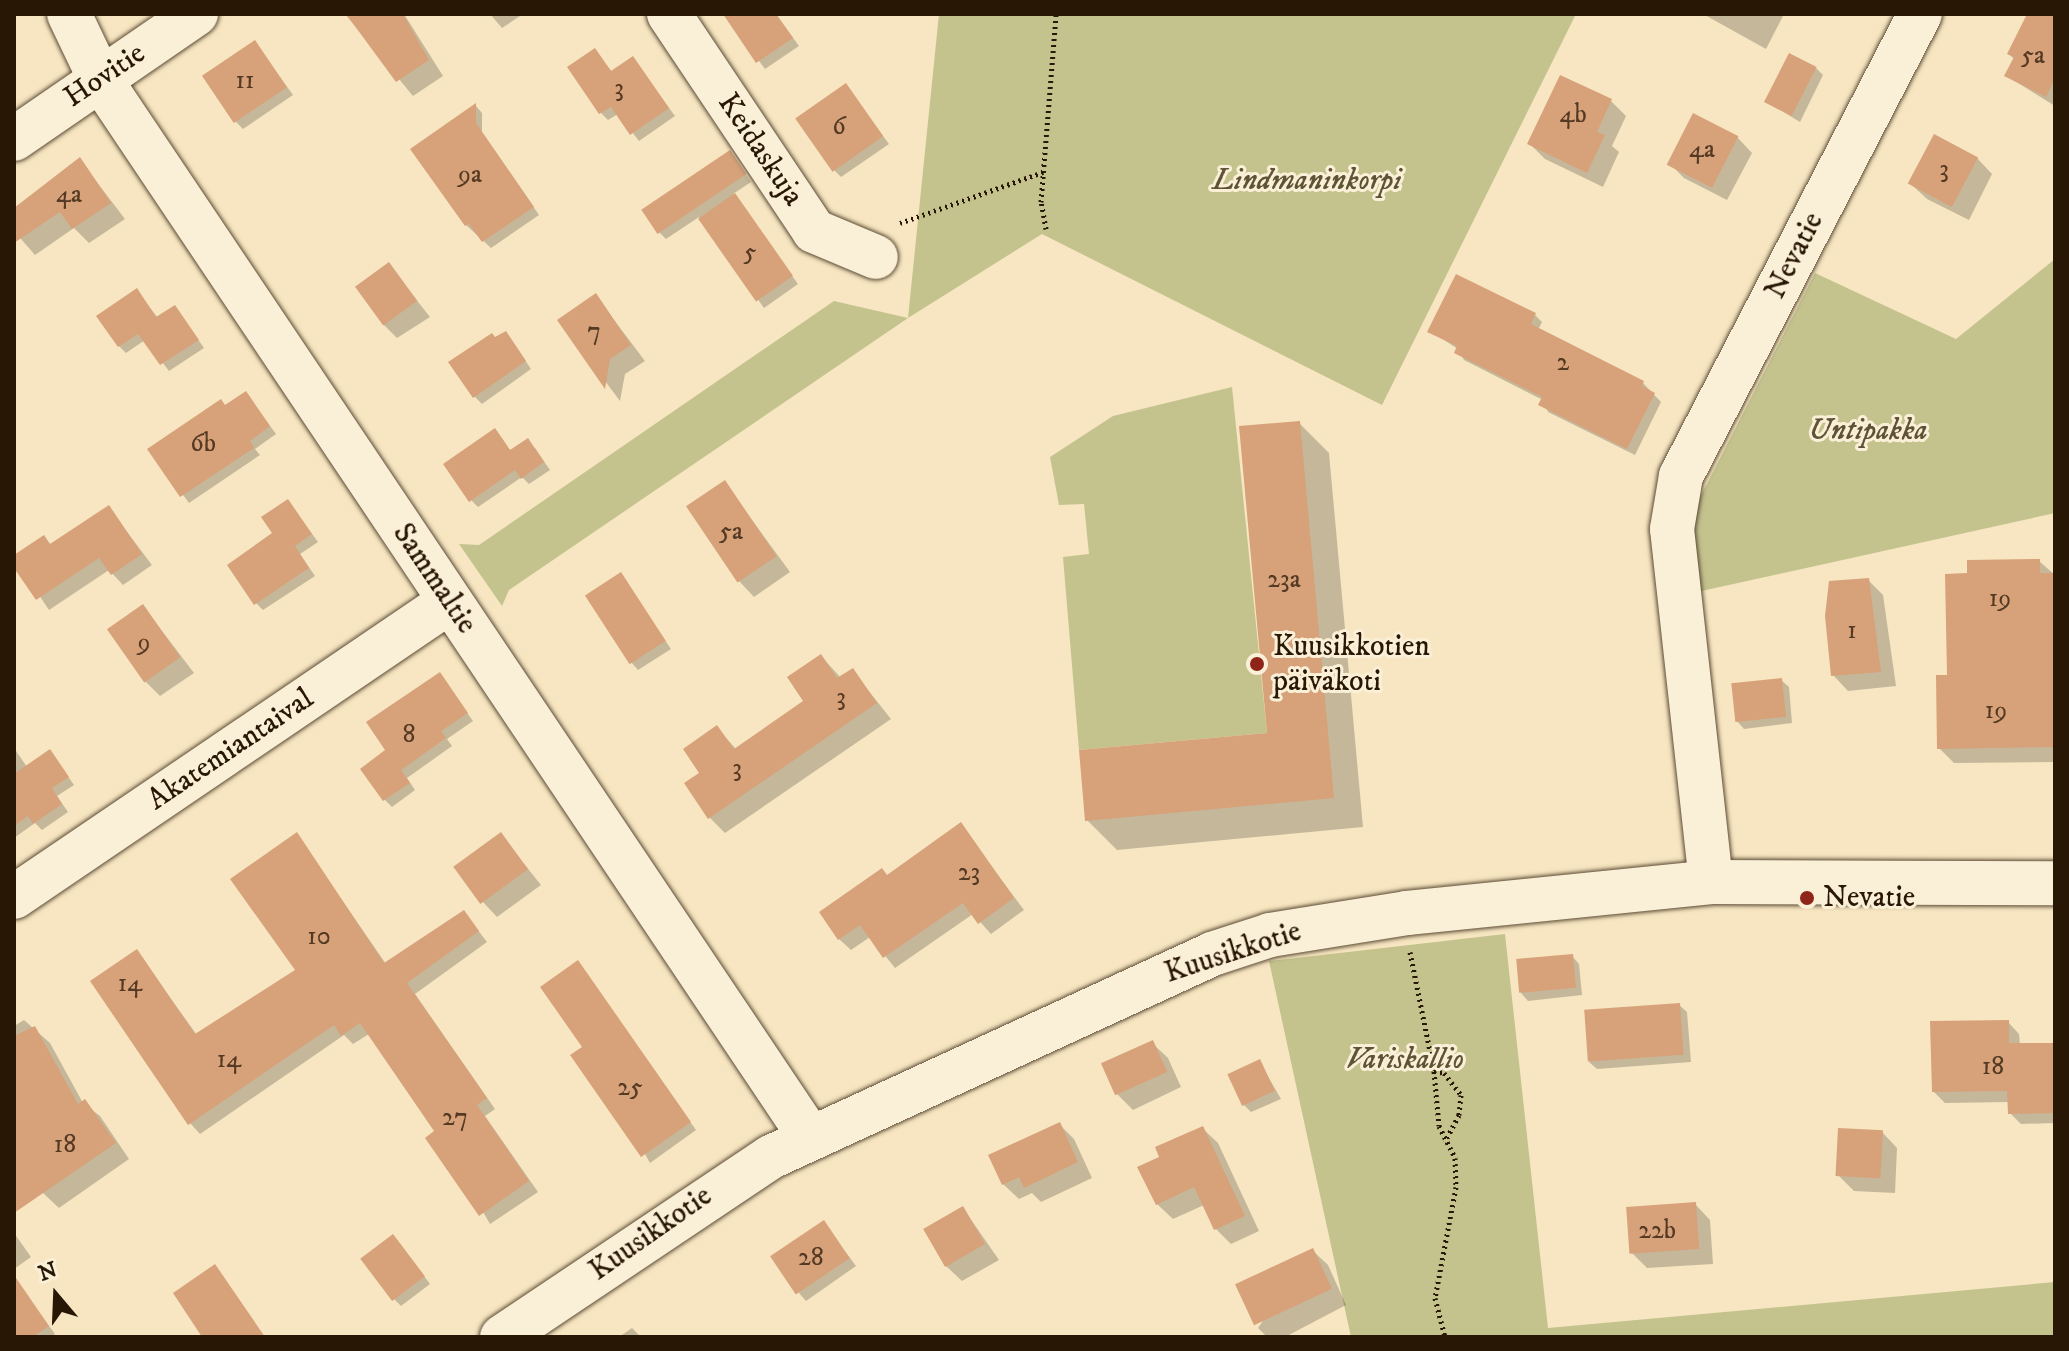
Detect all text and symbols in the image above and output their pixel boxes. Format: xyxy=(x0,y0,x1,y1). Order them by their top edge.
street label: Hovitie xyxy=(58,36,152,116)
house number: 5a xyxy=(2021,40,2045,72)
house number: 11 xyxy=(235,65,255,97)
house number: 3 xyxy=(614,73,624,105)
street label: Keidaskuja xyxy=(709,87,811,213)
house number: 4b xyxy=(1559,99,1587,131)
house number: 6 xyxy=(832,111,846,143)
house number: 4a xyxy=(1689,134,1715,166)
house number: 3 xyxy=(1939,154,1949,186)
house number: 9a xyxy=(458,159,482,191)
park label: Lindmaninkorpi xyxy=(1212,163,1402,199)
house number: 4a xyxy=(56,179,82,211)
street label: Nevatie xyxy=(1758,207,1832,305)
house number: 5 xyxy=(744,237,756,269)
house number: 7 xyxy=(587,316,601,348)
house number: 2 xyxy=(1557,347,1569,379)
park label: Untipakka xyxy=(1809,413,1927,449)
house number: 6b xyxy=(190,428,216,460)
house number: 5a xyxy=(719,516,743,548)
street label: Sammaltie xyxy=(384,517,484,641)
house number: 23a xyxy=(1267,564,1301,596)
house number: 19 xyxy=(1989,583,2011,615)
house number: 1 xyxy=(1847,615,1857,647)
house number: 9 xyxy=(138,627,150,659)
place label: Kuusikkotien päiväkoti xyxy=(1273,629,1430,700)
marker: Kuusikkotien päiväkoti xyxy=(1248,655,1266,673)
street label: Akatemiantaival xyxy=(141,681,321,819)
house number: 3 xyxy=(836,682,846,714)
house number: 19 xyxy=(1985,695,2007,727)
house number: 8 xyxy=(402,719,416,751)
house number: 3 xyxy=(732,753,742,785)
house number: 23 xyxy=(958,857,980,889)
place label: Nevatie xyxy=(1823,880,1915,916)
marker: Nevatie xyxy=(1798,889,1816,907)
street label: Kuusikkotie xyxy=(1160,914,1306,992)
house number: 10 xyxy=(307,921,331,953)
house number: 14 xyxy=(118,968,142,1000)
park label: Variskallio xyxy=(1346,1042,1464,1078)
house number: 14 xyxy=(217,1044,241,1076)
house number: 18 xyxy=(1982,1051,2004,1083)
house number: 25 xyxy=(617,1072,643,1104)
house number: 27 xyxy=(442,1102,468,1134)
house number: 18 xyxy=(54,1129,76,1161)
street label: Kuusikkotie xyxy=(583,1179,719,1289)
house number: 22b xyxy=(1638,1215,1676,1247)
house number: 28 xyxy=(798,1242,824,1274)
north arrow xyxy=(16,1255,96,1335)
text: N xyxy=(35,1256,61,1288)

